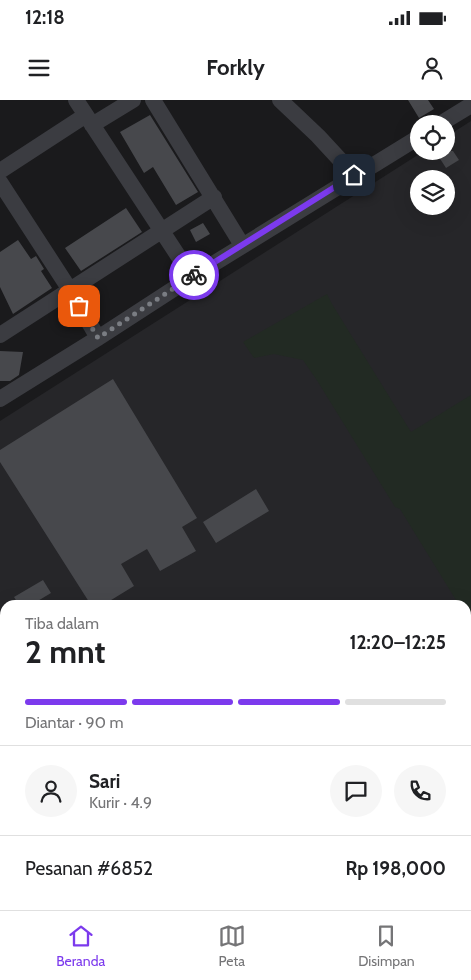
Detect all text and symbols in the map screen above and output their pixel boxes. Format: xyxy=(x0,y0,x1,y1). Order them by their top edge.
text: 12:18 xyxy=(25,6,65,29)
icon: menu xyxy=(25,54,53,82)
text: Forkly xyxy=(206,54,265,81)
icon: person xyxy=(418,54,446,82)
map controls xyxy=(410,115,455,215)
button: locate xyxy=(410,115,455,160)
pin xyxy=(333,154,375,196)
icon: home xyxy=(340,161,368,189)
button: layers xyxy=(410,170,455,215)
courier xyxy=(169,250,219,300)
icon: bike xyxy=(180,261,208,289)
pin xyxy=(58,285,100,327)
icon: bag xyxy=(65,292,93,320)
text: Tiba dalam xyxy=(25,614,99,633)
text: 12:20–12:25 xyxy=(349,631,446,654)
text: 2 mnt xyxy=(25,632,105,671)
text: Diantar · 90 m xyxy=(25,713,123,732)
button: person xyxy=(25,765,77,817)
button: chat xyxy=(330,765,382,817)
button: phone xyxy=(394,765,446,817)
text: Sari xyxy=(89,770,120,793)
text: Kurir · 4.9 xyxy=(89,793,152,812)
text: Pesanan #6852 xyxy=(25,857,153,880)
text: Rp 198,000 xyxy=(345,857,446,880)
tab: Beranda xyxy=(56,922,105,970)
tab: Peta xyxy=(218,922,246,970)
tab: Disimpan xyxy=(358,922,415,970)

